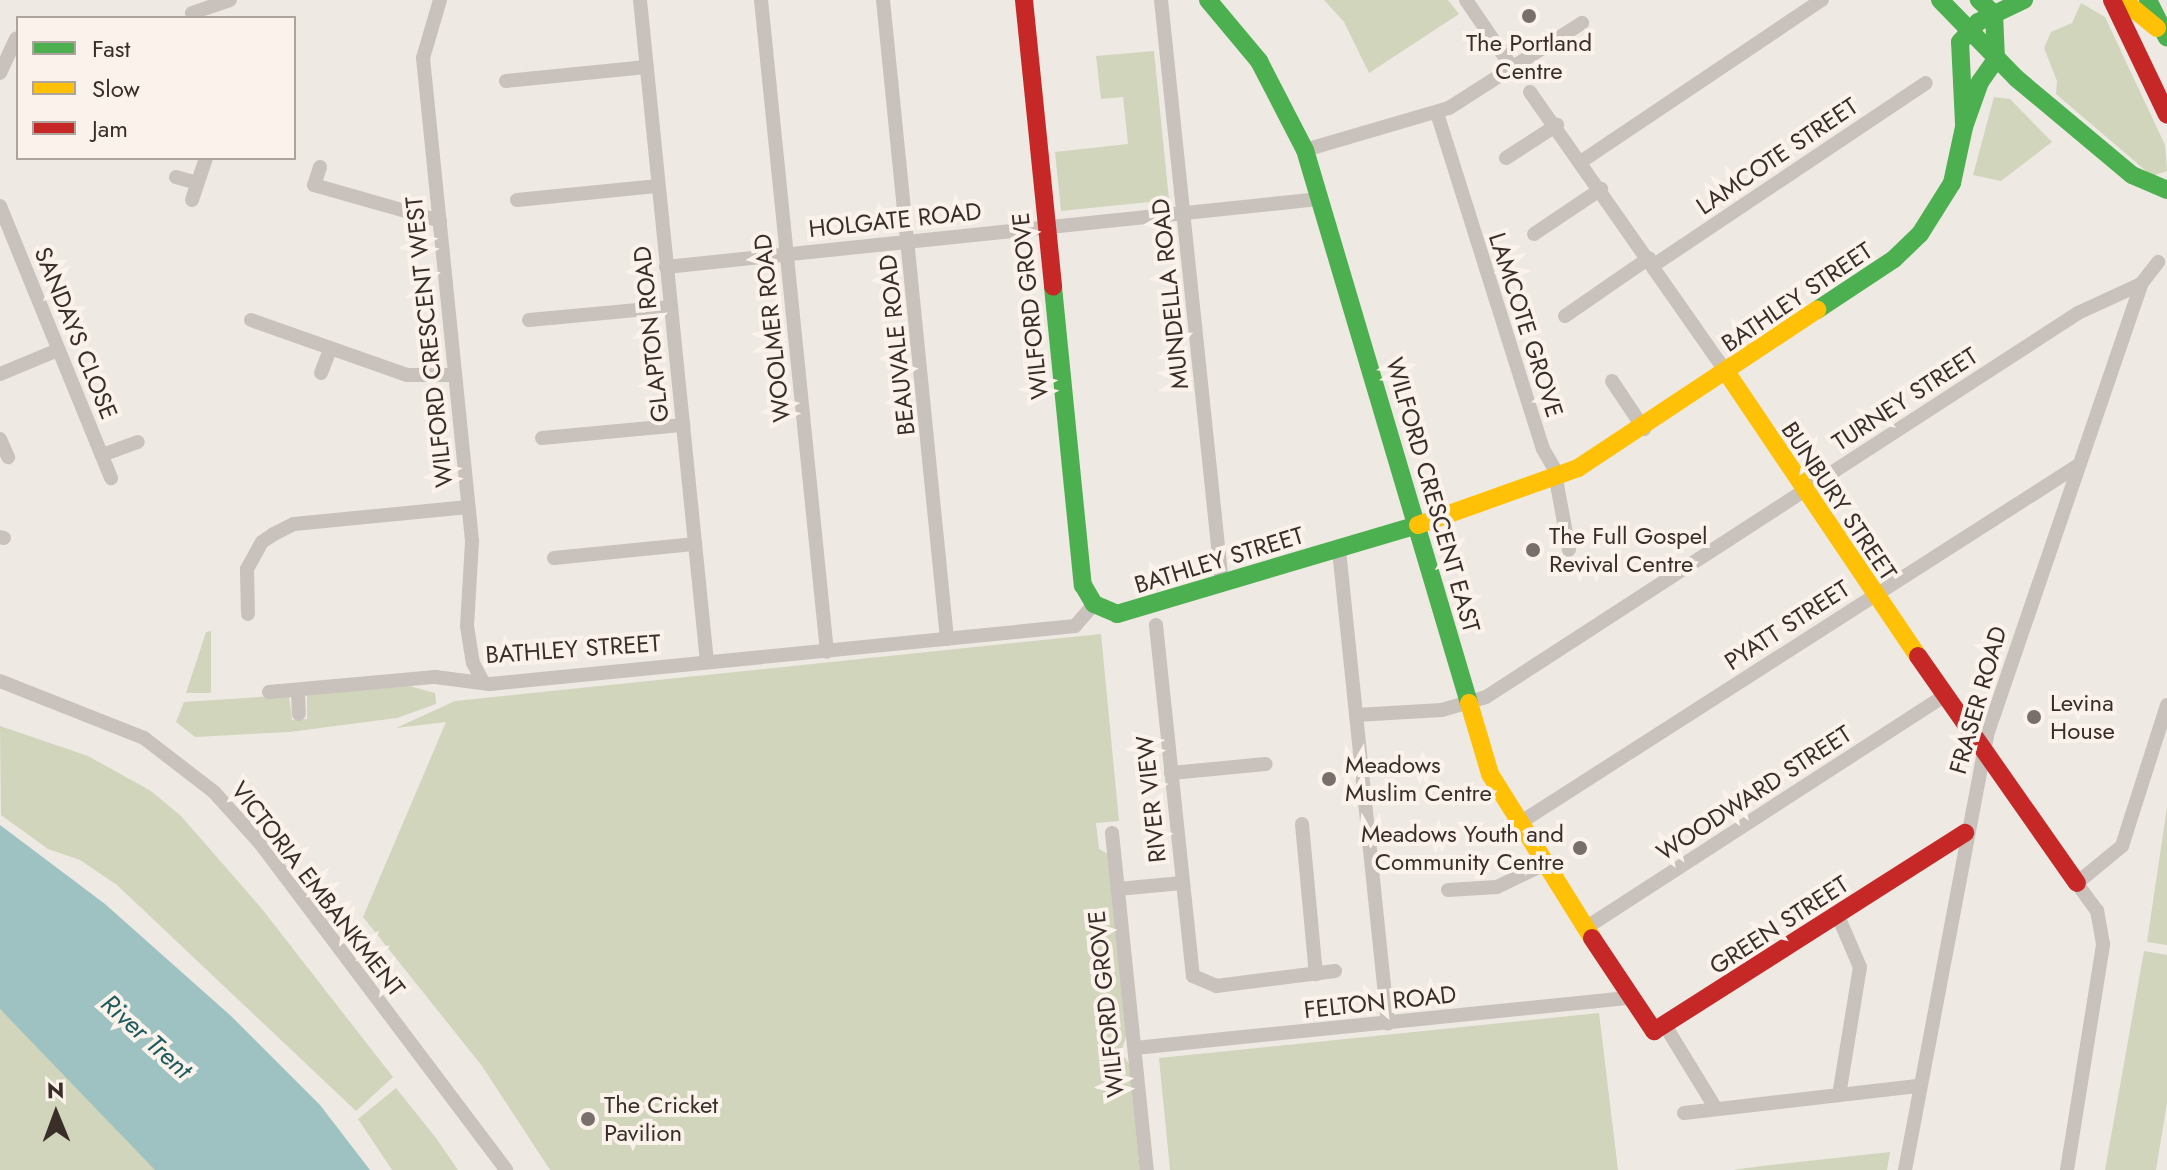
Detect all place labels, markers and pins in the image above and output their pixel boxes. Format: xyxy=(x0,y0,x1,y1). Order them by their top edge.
marker: The Portland Centre xyxy=(1520,7,1538,25)
place label: The Portland Centre xyxy=(1466,29,1592,85)
place label: The Full Gospel Revival Centre xyxy=(1549,522,1708,578)
marker: The Full Gospel Revival Centre xyxy=(1524,541,1542,559)
place label: Levina House xyxy=(2050,689,2115,745)
marker: Levina House xyxy=(2025,708,2043,726)
place label: Meadows Muslim Centre xyxy=(1345,751,1492,807)
marker: Meadows Muslim Centre xyxy=(1320,770,1338,788)
place label: Meadows Youth and Community Centre xyxy=(1361,820,1564,876)
marker: Meadows Youth and Community Centre xyxy=(1571,839,1589,857)
place label: The Cricket Pavilion xyxy=(604,1091,718,1147)
marker: The Cricket Pavilion xyxy=(579,1110,597,1128)

